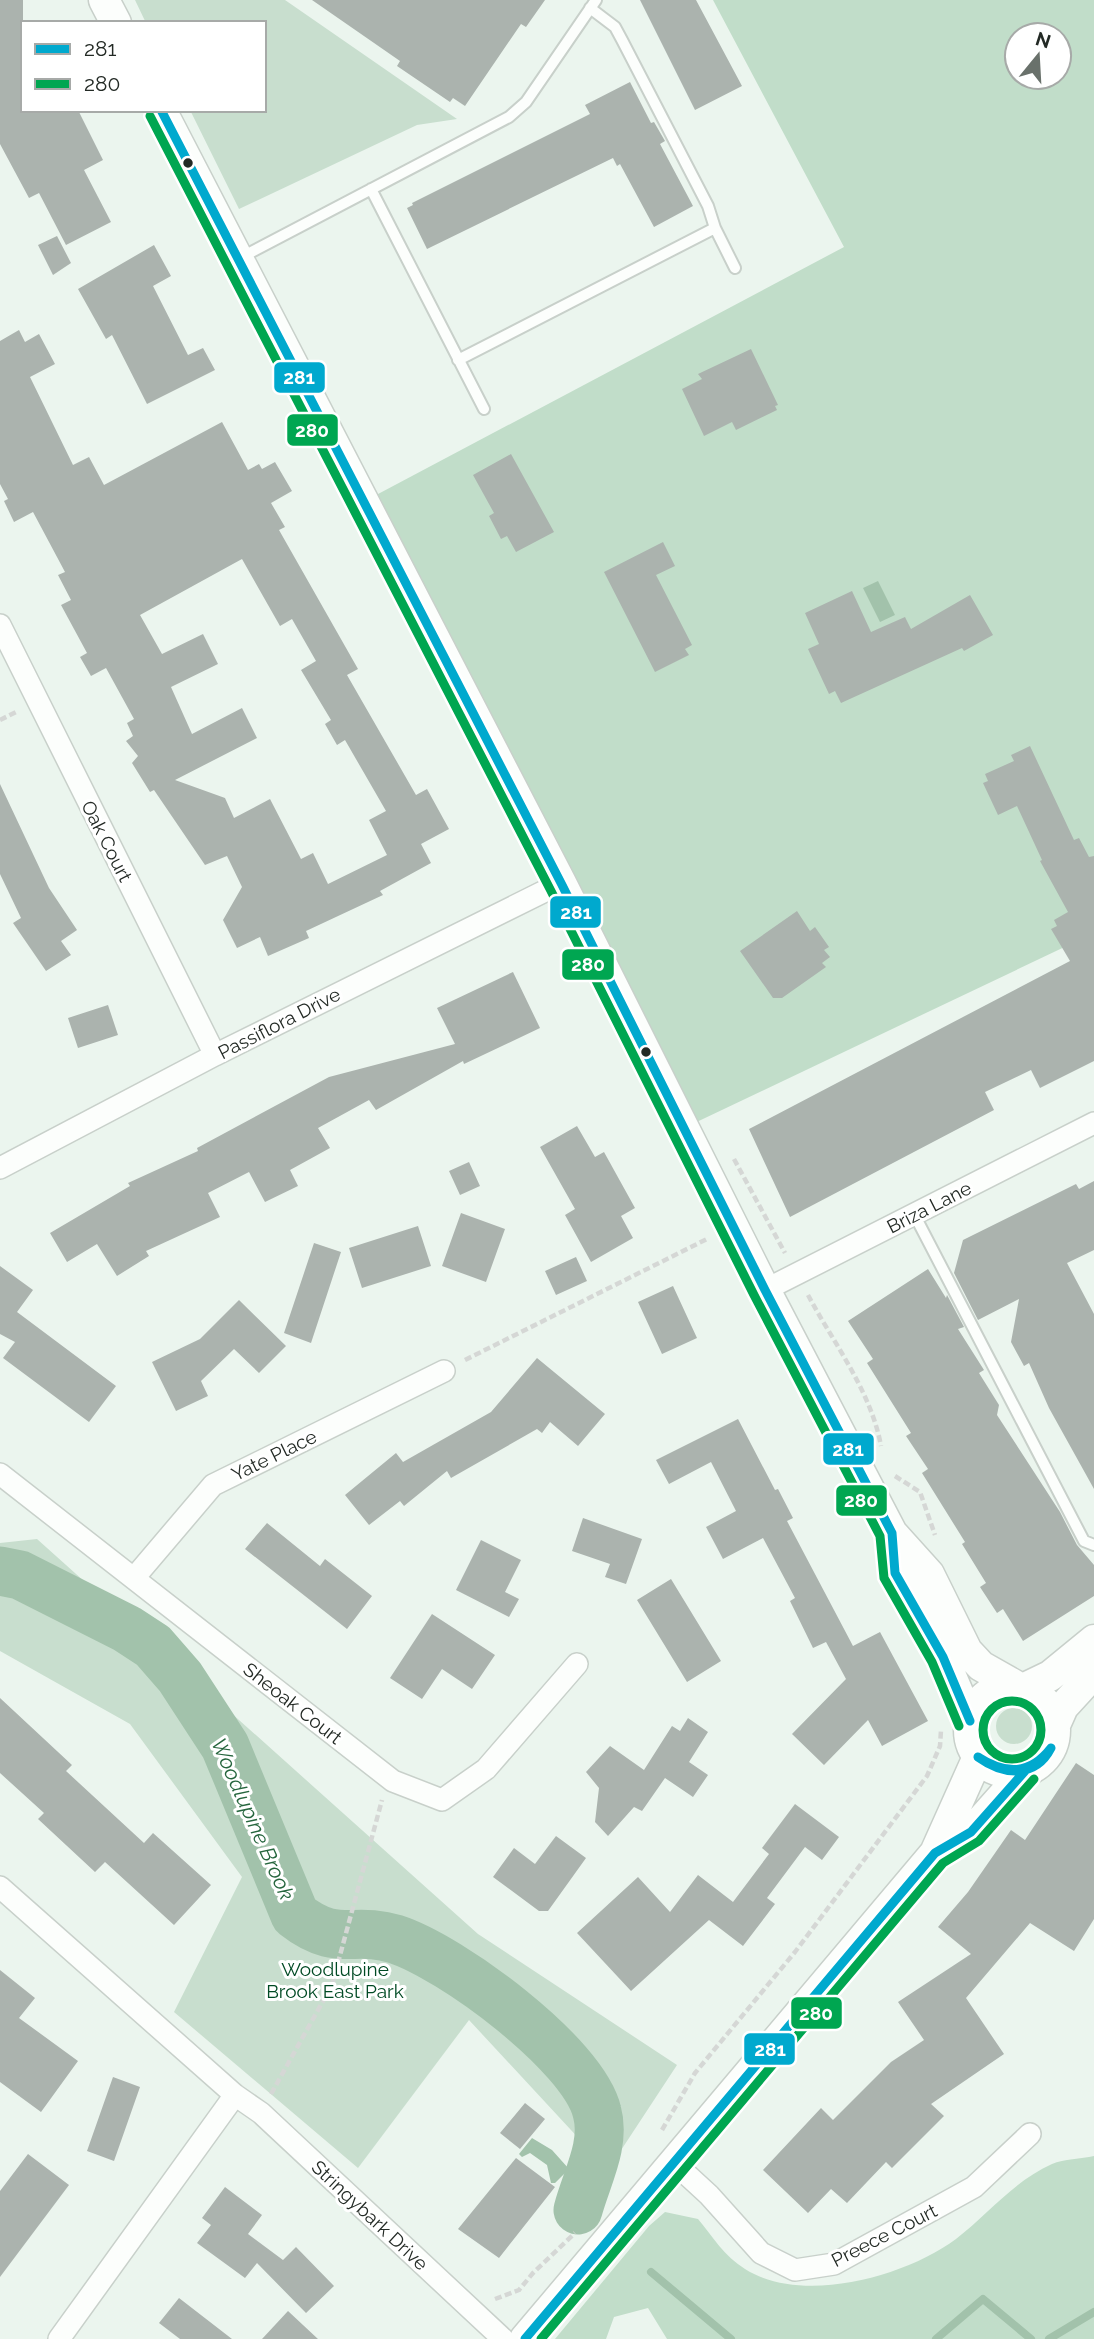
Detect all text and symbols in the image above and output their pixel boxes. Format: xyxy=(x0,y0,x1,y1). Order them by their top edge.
legend xyxy=(21,21,266,112)
north arrow xyxy=(1003,21,1073,91)
text: N xyxy=(1033,27,1054,53)
text: 281 xyxy=(84,36,116,61)
text: 280 xyxy=(84,71,120,96)
unlabelled marker xyxy=(181,156,195,170)
line badge: 281 xyxy=(273,361,326,394)
text: 281 xyxy=(283,366,315,388)
line badge: 280 xyxy=(286,413,339,447)
text: 280 xyxy=(295,419,329,441)
street label: Oak Court xyxy=(77,797,137,886)
line badge: 281 xyxy=(549,895,602,929)
text: 281 xyxy=(560,901,592,923)
line badge: 280 xyxy=(561,948,615,981)
text: 280 xyxy=(571,953,605,975)
street label: Passiflora Drive xyxy=(214,983,344,1063)
unlabelled marker xyxy=(639,1045,653,1059)
street label: Briza Lane xyxy=(883,1176,975,1238)
street label: Yate Place xyxy=(228,1425,320,1485)
line badge: 281 xyxy=(822,1432,875,1466)
text: 281 xyxy=(832,1438,864,1460)
line badge: 280 xyxy=(835,1484,888,1517)
text: 280 xyxy=(844,1489,878,1511)
street label: Sheoak Court xyxy=(239,1658,347,1749)
water label: Woodlupine Brook xyxy=(206,1734,300,1904)
park label: Woodlupine Brook East Park xyxy=(266,1958,404,2002)
line badge: 280 xyxy=(790,1996,843,2030)
text: 280 xyxy=(799,2002,833,2024)
line badge: 281 xyxy=(743,2032,796,2066)
text: 281 xyxy=(754,2038,786,2060)
street label: Stringybark Drive xyxy=(307,2156,433,2274)
street label: Preece Court xyxy=(828,2199,941,2271)

